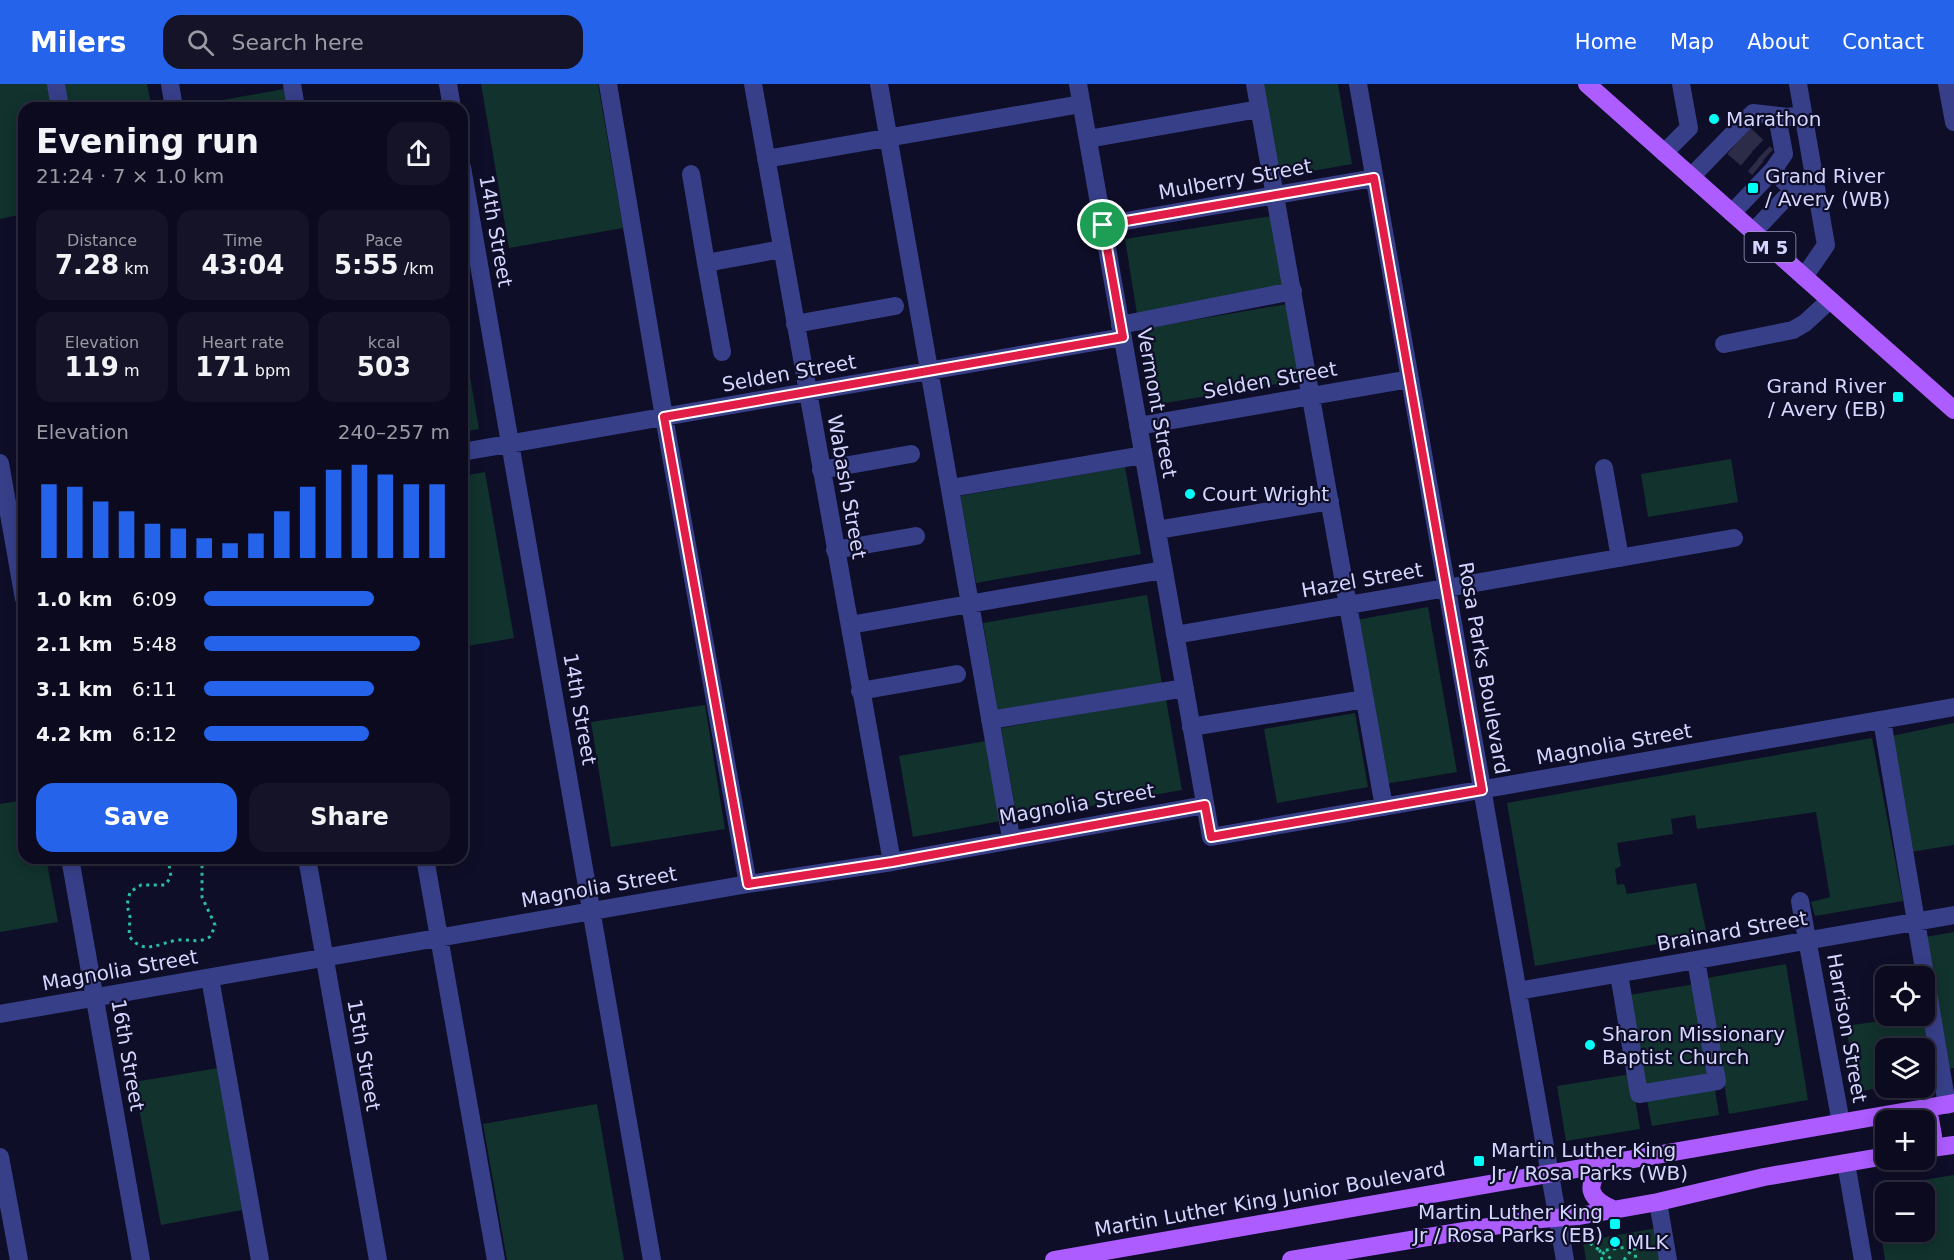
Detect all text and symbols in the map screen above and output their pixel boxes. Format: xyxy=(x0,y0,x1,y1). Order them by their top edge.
search box xyxy=(163,15,583,69)
text: Milers xyxy=(30,26,127,59)
icon: search xyxy=(184,26,217,59)
text: Search here xyxy=(232,30,364,55)
text: Home xyxy=(1575,30,1637,54)
text: Map xyxy=(1670,30,1714,54)
text: About xyxy=(1747,30,1809,54)
text: Contact xyxy=(1842,30,1924,54)
place label: Marathon xyxy=(1726,107,1821,131)
marker: Marathon xyxy=(1707,112,1721,126)
text: Evening run xyxy=(36,122,259,161)
button: share xyxy=(387,122,450,185)
street label: Mulberry Street xyxy=(1156,154,1314,204)
text: 21:24 · 7 × 1.0 km xyxy=(36,164,224,188)
place label: Grand River / Avery (WB) xyxy=(1765,164,1890,211)
street label: 14th Street xyxy=(474,173,518,289)
marker: Grand River / Avery (WB) xyxy=(1746,181,1760,195)
pin xyxy=(1077,199,1128,250)
icon: arrive xyxy=(1086,208,1119,241)
text: Distance xyxy=(67,231,137,250)
text: Time xyxy=(223,231,263,250)
text: Pace xyxy=(365,231,403,250)
road number: M 5 xyxy=(1744,232,1796,262)
text: 7.28 xyxy=(55,250,119,280)
text: 43:04 xyxy=(202,250,284,280)
text: 5:55 xyxy=(334,250,399,280)
text: km xyxy=(119,259,149,278)
text: /km xyxy=(399,259,434,278)
street label: Vermont Street xyxy=(1132,326,1182,480)
text: Elevation xyxy=(65,333,139,352)
text: Heart rate xyxy=(202,333,284,352)
text: kcal xyxy=(368,333,400,352)
street label: Selden Street xyxy=(720,349,858,397)
text: 119 xyxy=(65,352,119,382)
text: 171 xyxy=(195,352,250,382)
text: 503 xyxy=(357,352,411,382)
street label: Selden Street xyxy=(1201,356,1339,404)
text: m xyxy=(119,361,139,380)
text: bpm xyxy=(250,361,291,380)
place label: Grand River / Avery (EB) xyxy=(1766,374,1887,421)
marker: Grand River / Avery (EB) xyxy=(1891,390,1905,404)
street label: Wabash Street xyxy=(823,413,872,561)
text: Elevation xyxy=(36,420,129,444)
text: 240–257 m xyxy=(338,420,450,444)
place label: Court Wright xyxy=(1202,482,1329,506)
marker: Court Wright xyxy=(1183,487,1197,501)
street label: Hazel Street xyxy=(1299,557,1425,602)
street label: Rosa Parks Boulevard xyxy=(1453,560,1515,776)
text: 1.0 km xyxy=(36,587,113,611)
text: 6:09 xyxy=(132,587,177,611)
text: 2.1 km xyxy=(36,632,113,656)
text: 5:48 xyxy=(132,632,177,656)
street label: 14th Street xyxy=(558,651,602,767)
text: 3.1 km xyxy=(36,677,113,701)
text: 6:11 xyxy=(132,677,177,701)
street label: Magnolia Street xyxy=(1534,718,1694,770)
text: 4.2 km xyxy=(36,722,113,746)
text: 6:12 xyxy=(132,722,177,746)
street label: Magnolia Street xyxy=(997,778,1157,830)
button: Save xyxy=(36,783,237,852)
button: Share xyxy=(249,783,450,852)
street label: Magnolia Street xyxy=(519,861,679,913)
street label: Brainard Street xyxy=(1655,906,1809,956)
street label: Magnolia Street xyxy=(40,944,200,996)
street label: Harrison Street xyxy=(1822,951,1872,1105)
map controls xyxy=(1875,966,1935,1242)
button: locate xyxy=(1875,966,1935,1026)
street label: 16th Street xyxy=(106,997,150,1113)
street label: 15th Street xyxy=(342,997,386,1113)
place label: Sharon Missionary Baptist Church xyxy=(1602,1022,1785,1069)
marker: Sharon Missionary Baptist Church xyxy=(1583,1038,1597,1052)
button: layers xyxy=(1875,1038,1935,1098)
button: + xyxy=(1875,1110,1935,1170)
place label: Martin Luther King Jr / Rosa Parks (WB) xyxy=(1489,1138,1688,1185)
marker: Martin Luther King Jr / Rosa Parks (WB) xyxy=(1472,1154,1486,1168)
street label: Martin Luther King Junior Boulevard xyxy=(1093,1156,1447,1242)
button: − xyxy=(1875,1182,1935,1242)
place label: Martin Luther King Jr / Rosa Parks (EB) xyxy=(1411,1200,1603,1247)
marker: Martin Luther King Jr / Rosa Parks (EB) xyxy=(1608,1217,1622,1231)
place label: MLK xyxy=(1627,1230,1669,1254)
marker: MLK xyxy=(1608,1235,1622,1249)

